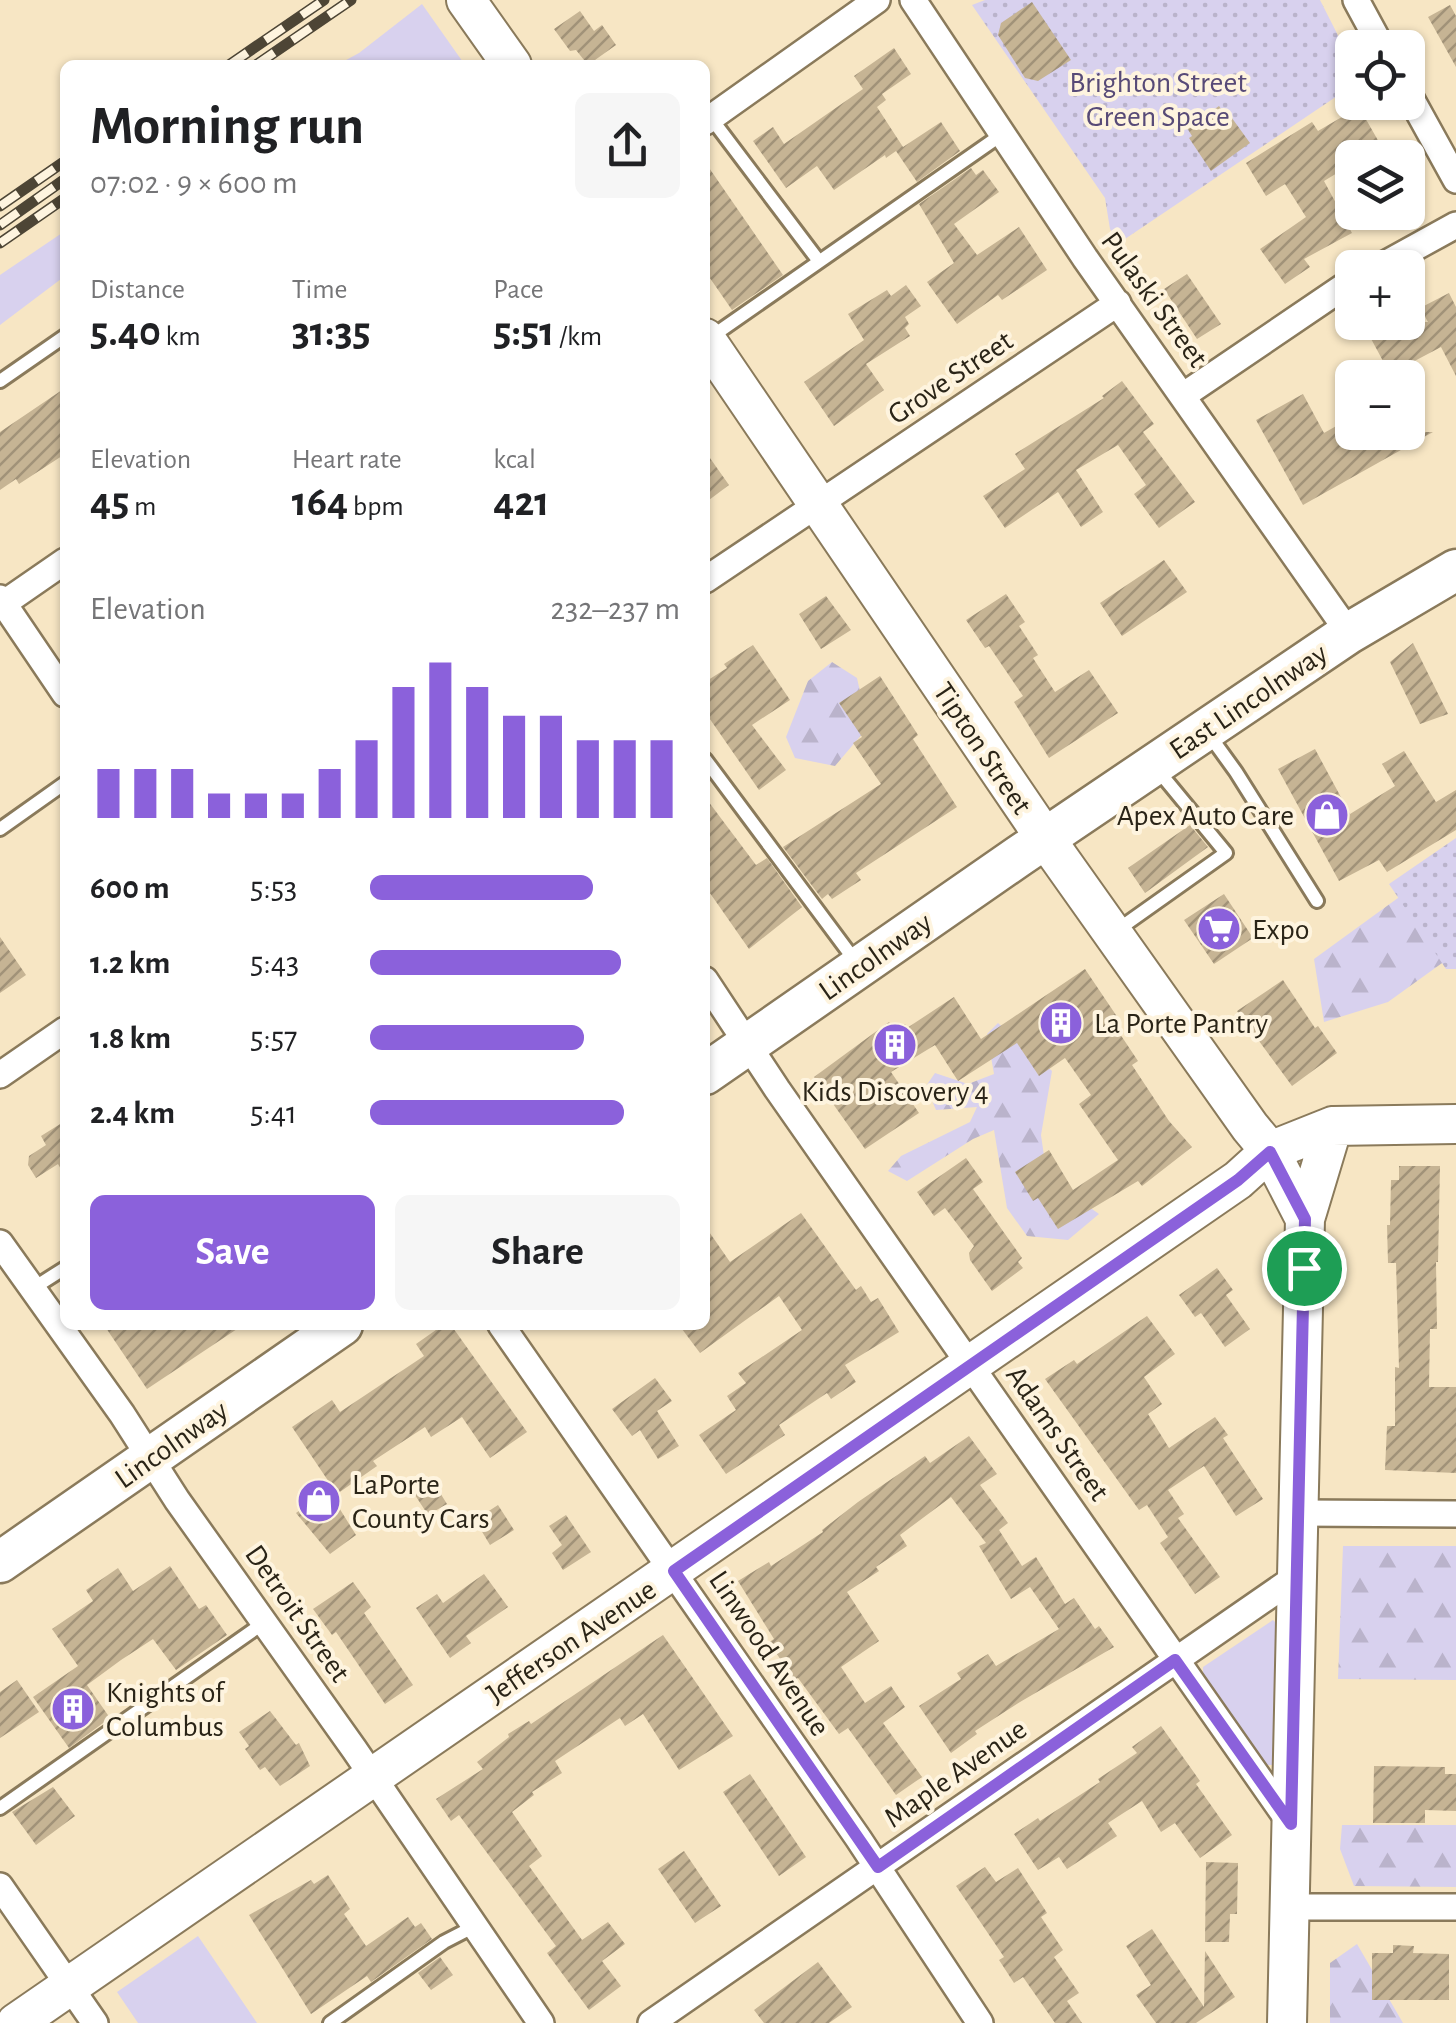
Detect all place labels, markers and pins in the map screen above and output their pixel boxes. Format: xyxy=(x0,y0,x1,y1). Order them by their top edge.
shop icon: Apex Auto Care xyxy=(1304,792,1350,838)
place label: Apex Auto Care xyxy=(1117,801,1294,831)
supermarket icon: Expo xyxy=(1196,906,1242,952)
place label: Expo xyxy=(1252,915,1310,945)
building icon: La Porte Pantry xyxy=(1038,1000,1084,1046)
place label: La Porte Pantry xyxy=(1094,1009,1268,1039)
building icon: Kids Discovery 4 xyxy=(872,1022,918,1068)
place label: Kids Discovery 4 xyxy=(801,1077,989,1107)
pin xyxy=(1262,1226,1347,1311)
place label: LaPorte County Cars xyxy=(352,1470,490,1534)
shop icon: LaPorte County Cars xyxy=(296,1478,342,1524)
place label: Knights of Columbus xyxy=(106,1678,226,1742)
building icon: Knights of Columbus xyxy=(50,1686,96,1732)

